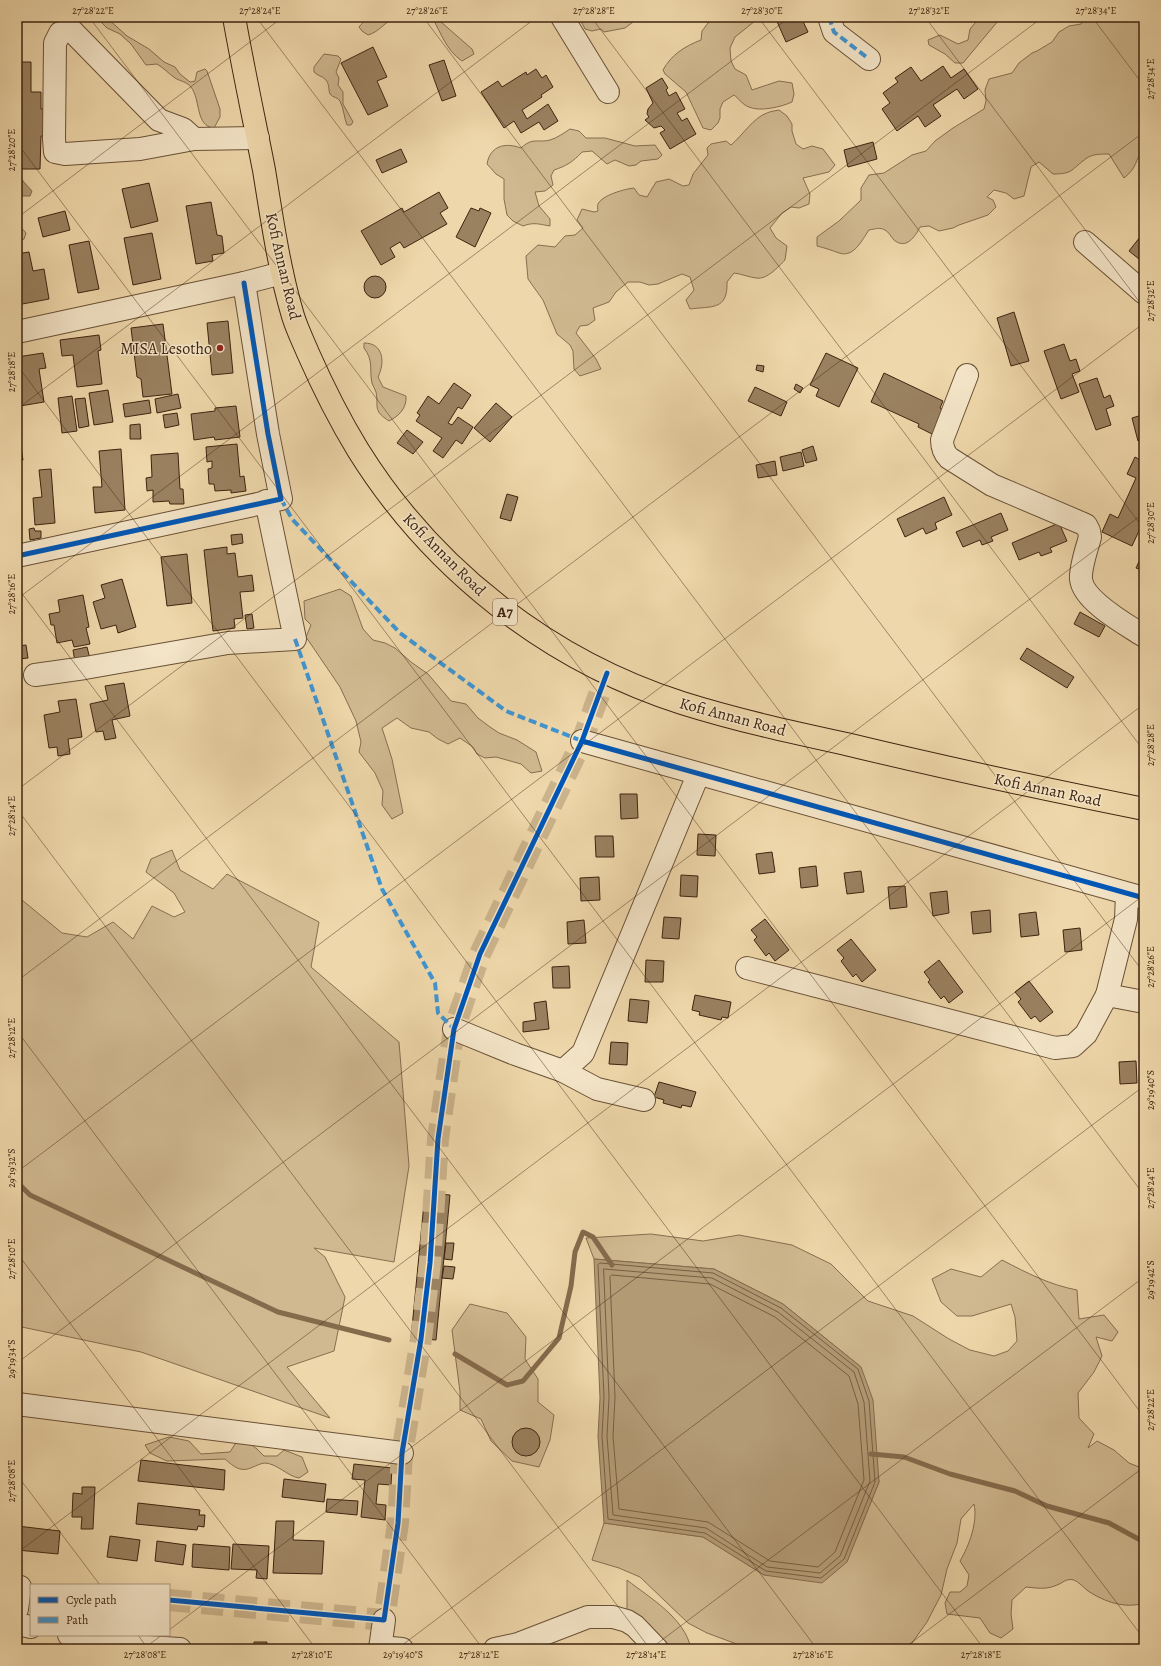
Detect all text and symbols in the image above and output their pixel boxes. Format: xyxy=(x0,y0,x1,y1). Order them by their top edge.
text: 27°28'22"E xyxy=(72,4,114,17)
text: 27°28'24"E xyxy=(239,4,281,17)
text: 27°28'26"E xyxy=(406,4,448,17)
text: 27°28'28"E xyxy=(573,4,615,17)
text: 27°28'30"E xyxy=(741,4,783,17)
text: 27°28'32"E xyxy=(908,4,950,17)
text: 27°28'34"E xyxy=(1076,4,1117,17)
text: 27°28'34"E xyxy=(1144,58,1157,99)
text: 27°28'20"E xyxy=(5,129,18,171)
street label: Kofi Annan Road xyxy=(260,210,306,322)
text: 27°28'32"E xyxy=(1144,280,1157,322)
place label: MISA Lesotho xyxy=(120,338,212,360)
marker: MISA Lesotho xyxy=(215,343,225,353)
text: 27°28'18"E xyxy=(5,352,18,392)
text: 27°28'30"E xyxy=(1144,502,1157,544)
street label: Kofi Annan Road xyxy=(398,508,491,601)
text: 27°28'16"E xyxy=(5,574,18,614)
road number: A7 xyxy=(493,599,517,625)
street label: Kofi Annan Road xyxy=(677,692,789,742)
text: 27°28'28"E xyxy=(1144,724,1157,766)
street label: Kofi Annan Road xyxy=(992,768,1104,812)
text: 27°28'14"E xyxy=(5,796,18,836)
text: 27°28'26"E xyxy=(1144,946,1157,988)
text: 27°28'12"E xyxy=(5,1018,18,1058)
text: 29°19'40"S xyxy=(1144,1070,1157,1110)
text: 29°19'32"S xyxy=(5,1148,18,1188)
text: 27°28'24"E xyxy=(1144,1167,1157,1209)
text: 27°28'10"E xyxy=(5,1238,18,1279)
text: 29°19'42"S xyxy=(1144,1260,1157,1300)
text: 29°19'34"S xyxy=(5,1339,18,1379)
text: 27°28'22"E xyxy=(1144,1389,1157,1431)
text: 27°28'08"E xyxy=(5,1460,18,1502)
legend xyxy=(30,1584,170,1636)
text: Cycle path xyxy=(66,1592,117,1608)
text: Path xyxy=(66,1612,89,1628)
text: 27°28'08"E xyxy=(124,1648,166,1661)
text: 27°28'10"E xyxy=(292,1648,333,1661)
text: 29°19'40"S xyxy=(383,1648,423,1661)
text: 27°28'12"E xyxy=(459,1648,499,1661)
text: 27°28'14"E xyxy=(626,1648,666,1661)
text: 27°28'16"E xyxy=(793,1648,833,1661)
text: 27°28'18"E xyxy=(961,1648,1001,1661)

